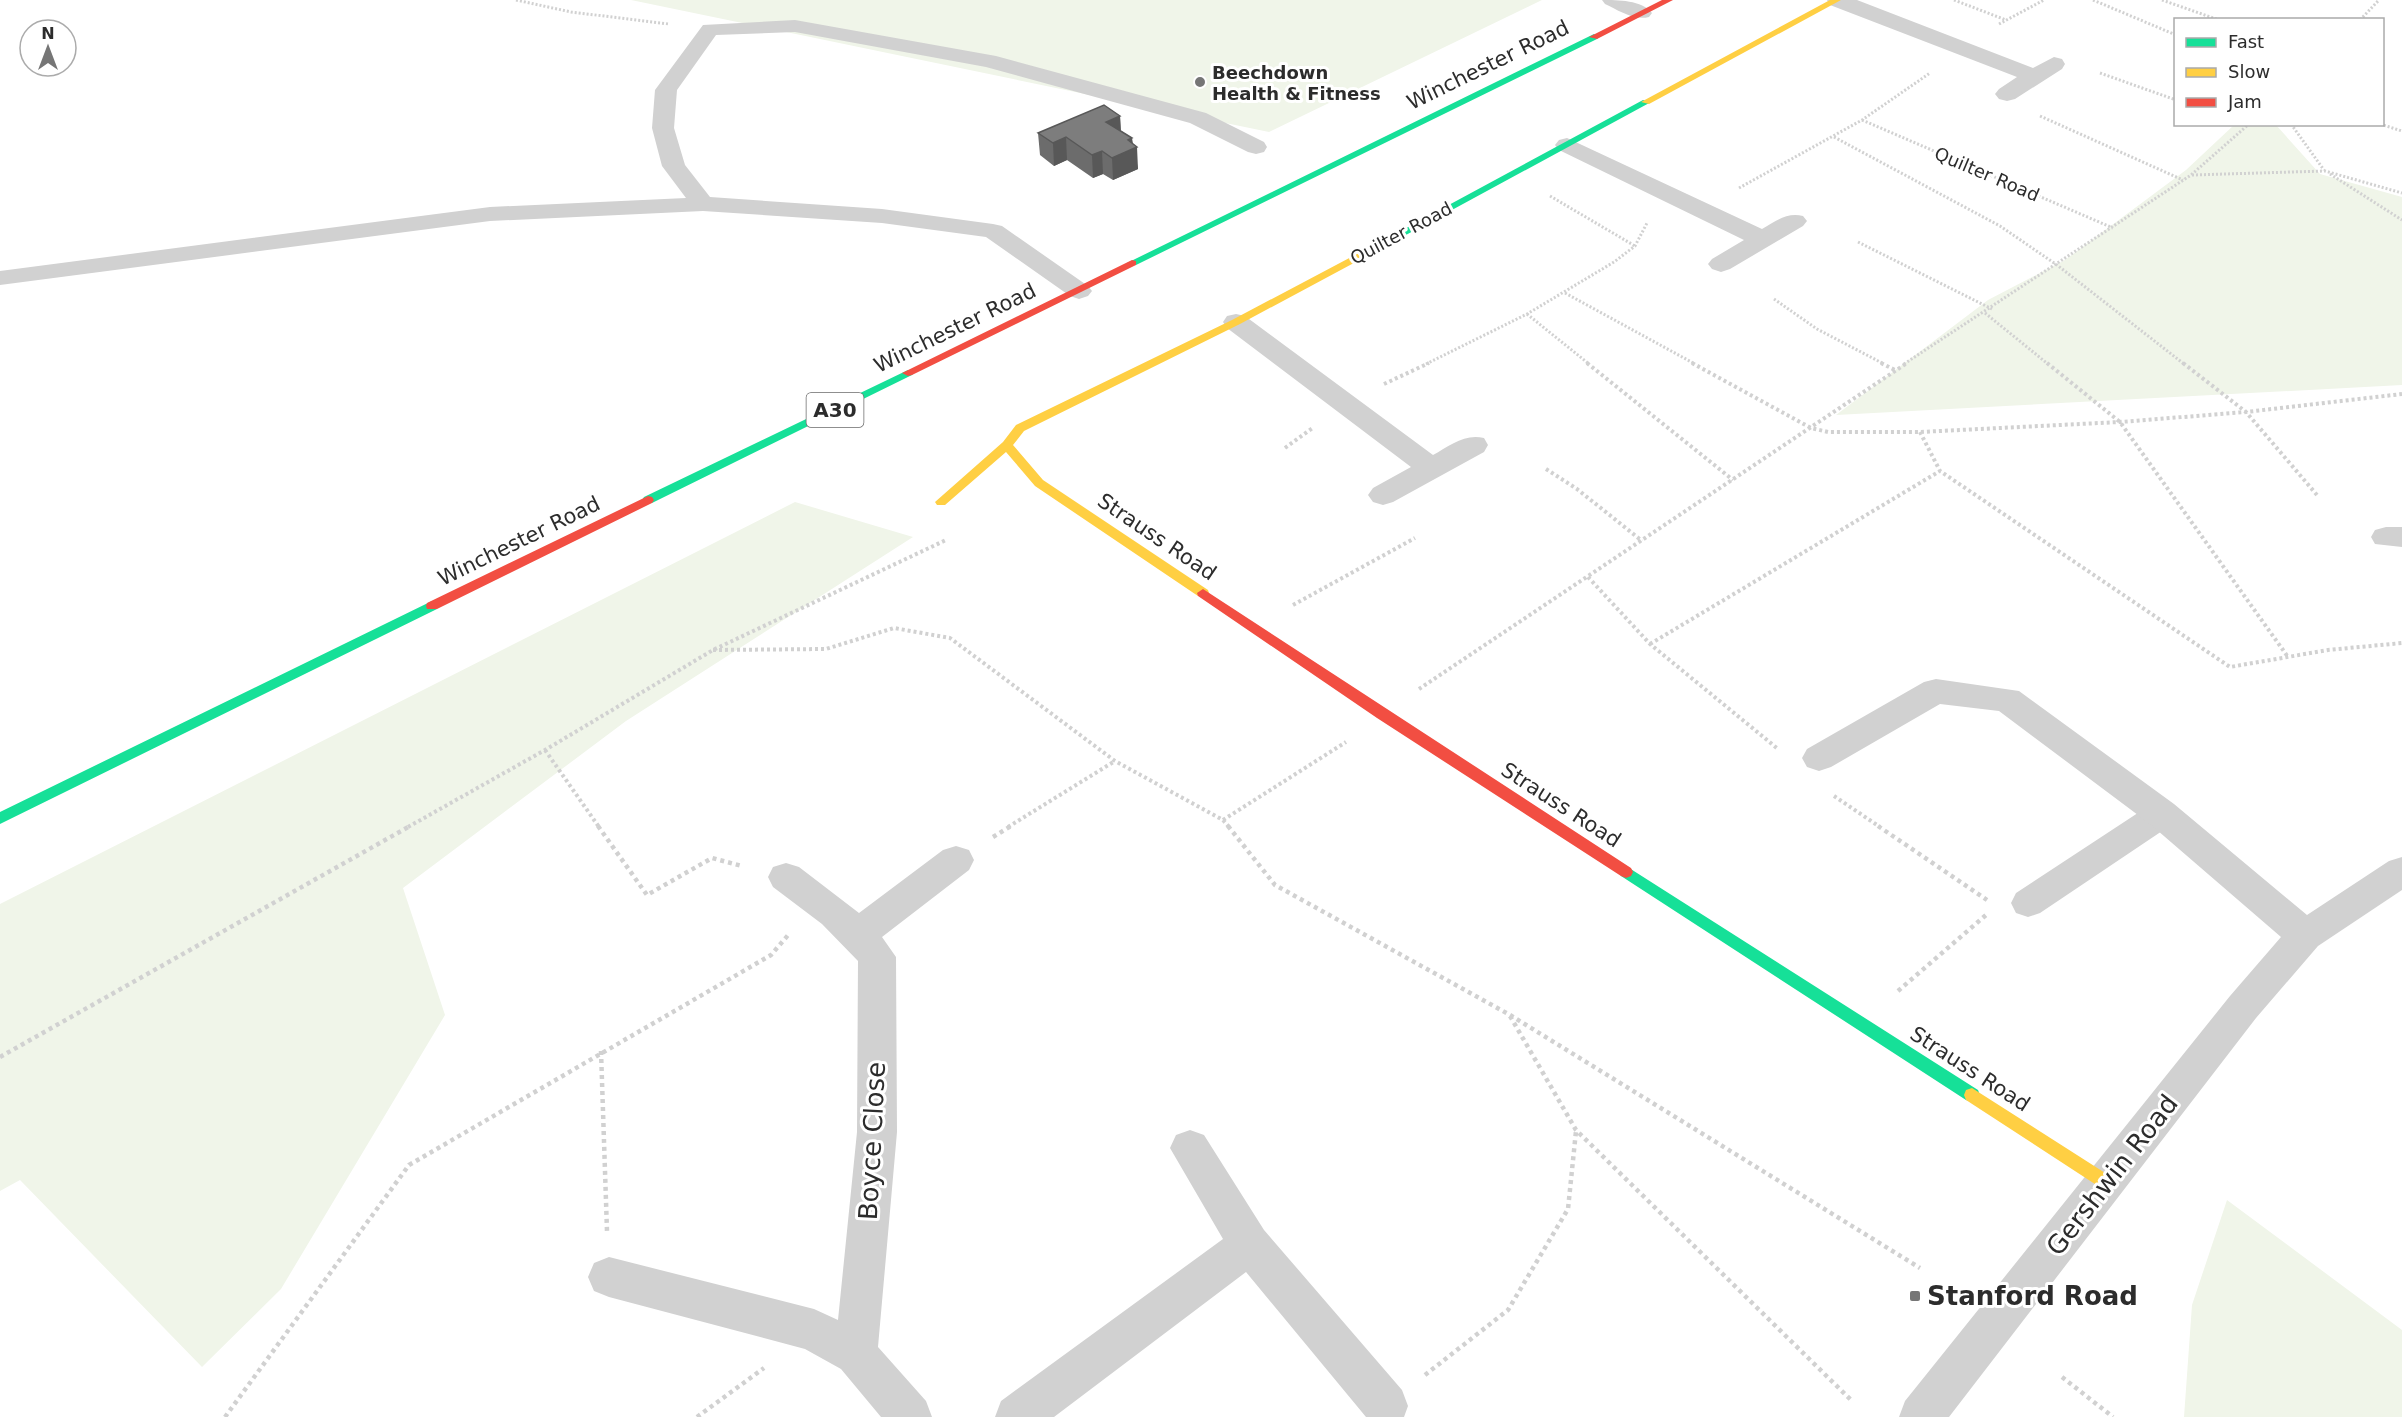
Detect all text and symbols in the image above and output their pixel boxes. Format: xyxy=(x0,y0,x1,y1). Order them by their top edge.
street label: Winchester Road xyxy=(1403,15,1573,115)
north arrow xyxy=(18,18,78,78)
legend xyxy=(2174,18,2384,126)
text: N xyxy=(41,24,55,43)
text: Fast xyxy=(2228,31,2264,52)
text: Slow xyxy=(2228,61,2270,82)
place label: Beechdown Health & Fitness xyxy=(1212,62,1381,104)
marker: Beechdown Health & Fitness xyxy=(1193,75,1207,89)
text: Jam xyxy=(2227,91,2262,112)
street label: Quilter Road xyxy=(1931,142,2043,206)
street label: Quilter Road xyxy=(1347,197,1455,269)
street label: Winchester Road xyxy=(870,278,1040,378)
road number: A30 xyxy=(806,393,864,427)
street label: Strauss Road xyxy=(1093,489,1221,585)
street label: Winchester Road xyxy=(434,491,604,591)
street label: Strauss Road xyxy=(1497,757,1625,853)
street label: Strauss Road xyxy=(1906,1021,2034,1117)
street label: Boyce Close xyxy=(853,1061,891,1221)
street label: Gershwin Road xyxy=(2040,1089,2184,1261)
place label: Stanford Road xyxy=(1927,1281,2138,1311)
marker: Stanford Road xyxy=(1908,1289,1922,1303)

